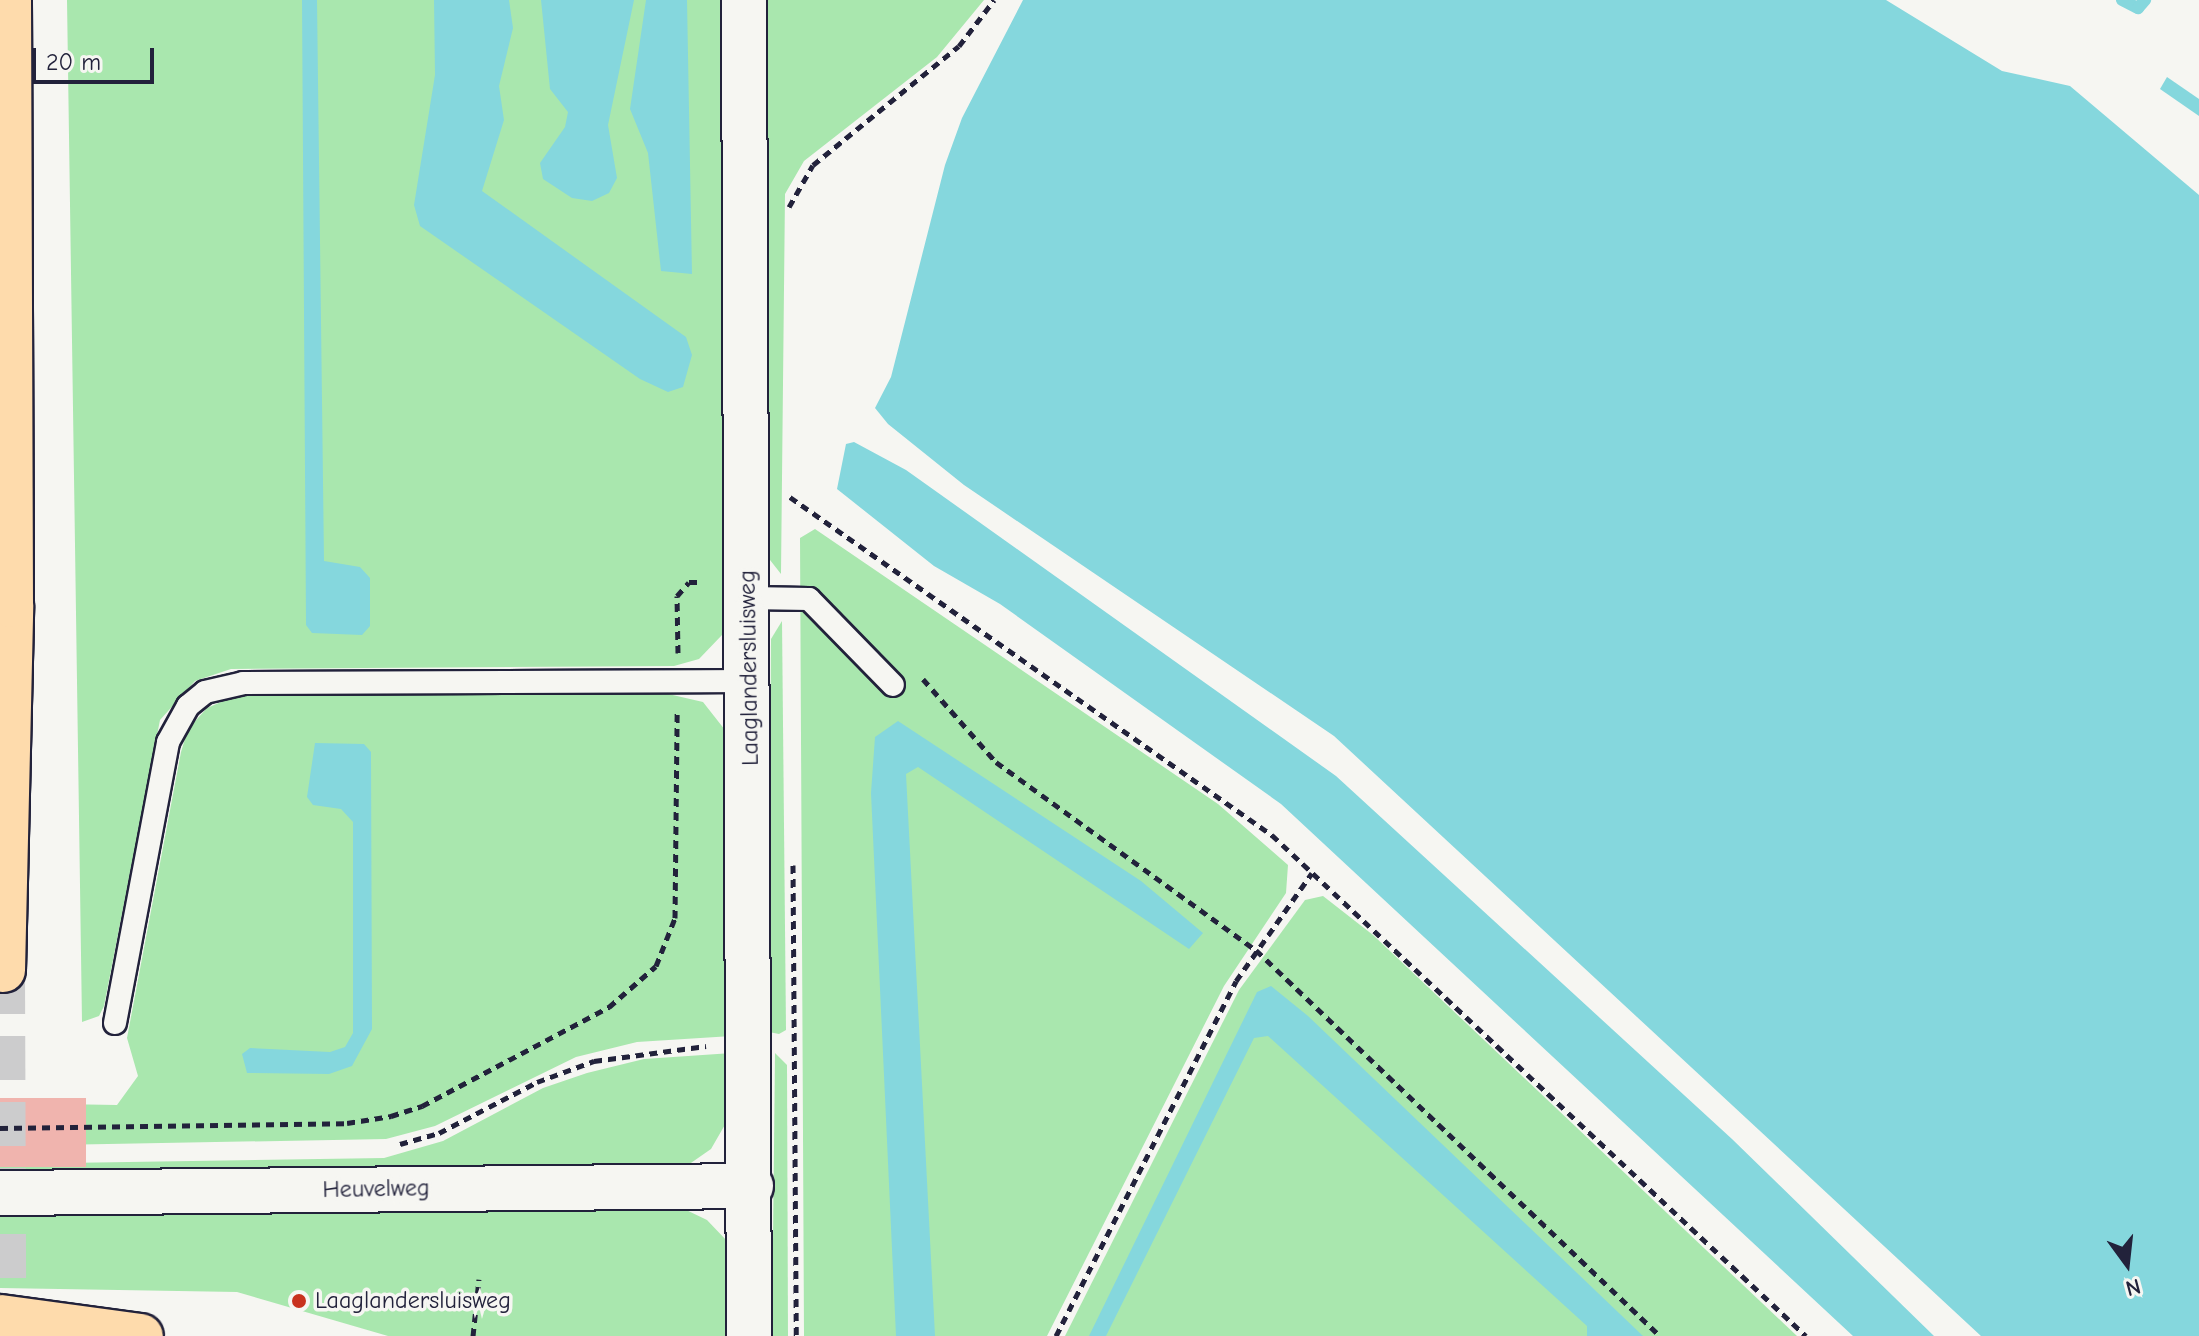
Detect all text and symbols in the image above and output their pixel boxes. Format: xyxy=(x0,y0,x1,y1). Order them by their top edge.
scale bar xyxy=(36,32,158,82)
text: 20 m xyxy=(46,48,101,76)
street label: Laaglandersluisweg xyxy=(733,570,765,766)
street label: Heuvelweg xyxy=(322,1174,430,1204)
north arrow xyxy=(2087,1224,2167,1304)
text: N xyxy=(2123,1273,2144,1302)
place label: Laaglandersluisweg xyxy=(315,1287,511,1315)
marker: Laaglandersluisweg xyxy=(290,1292,308,1310)

